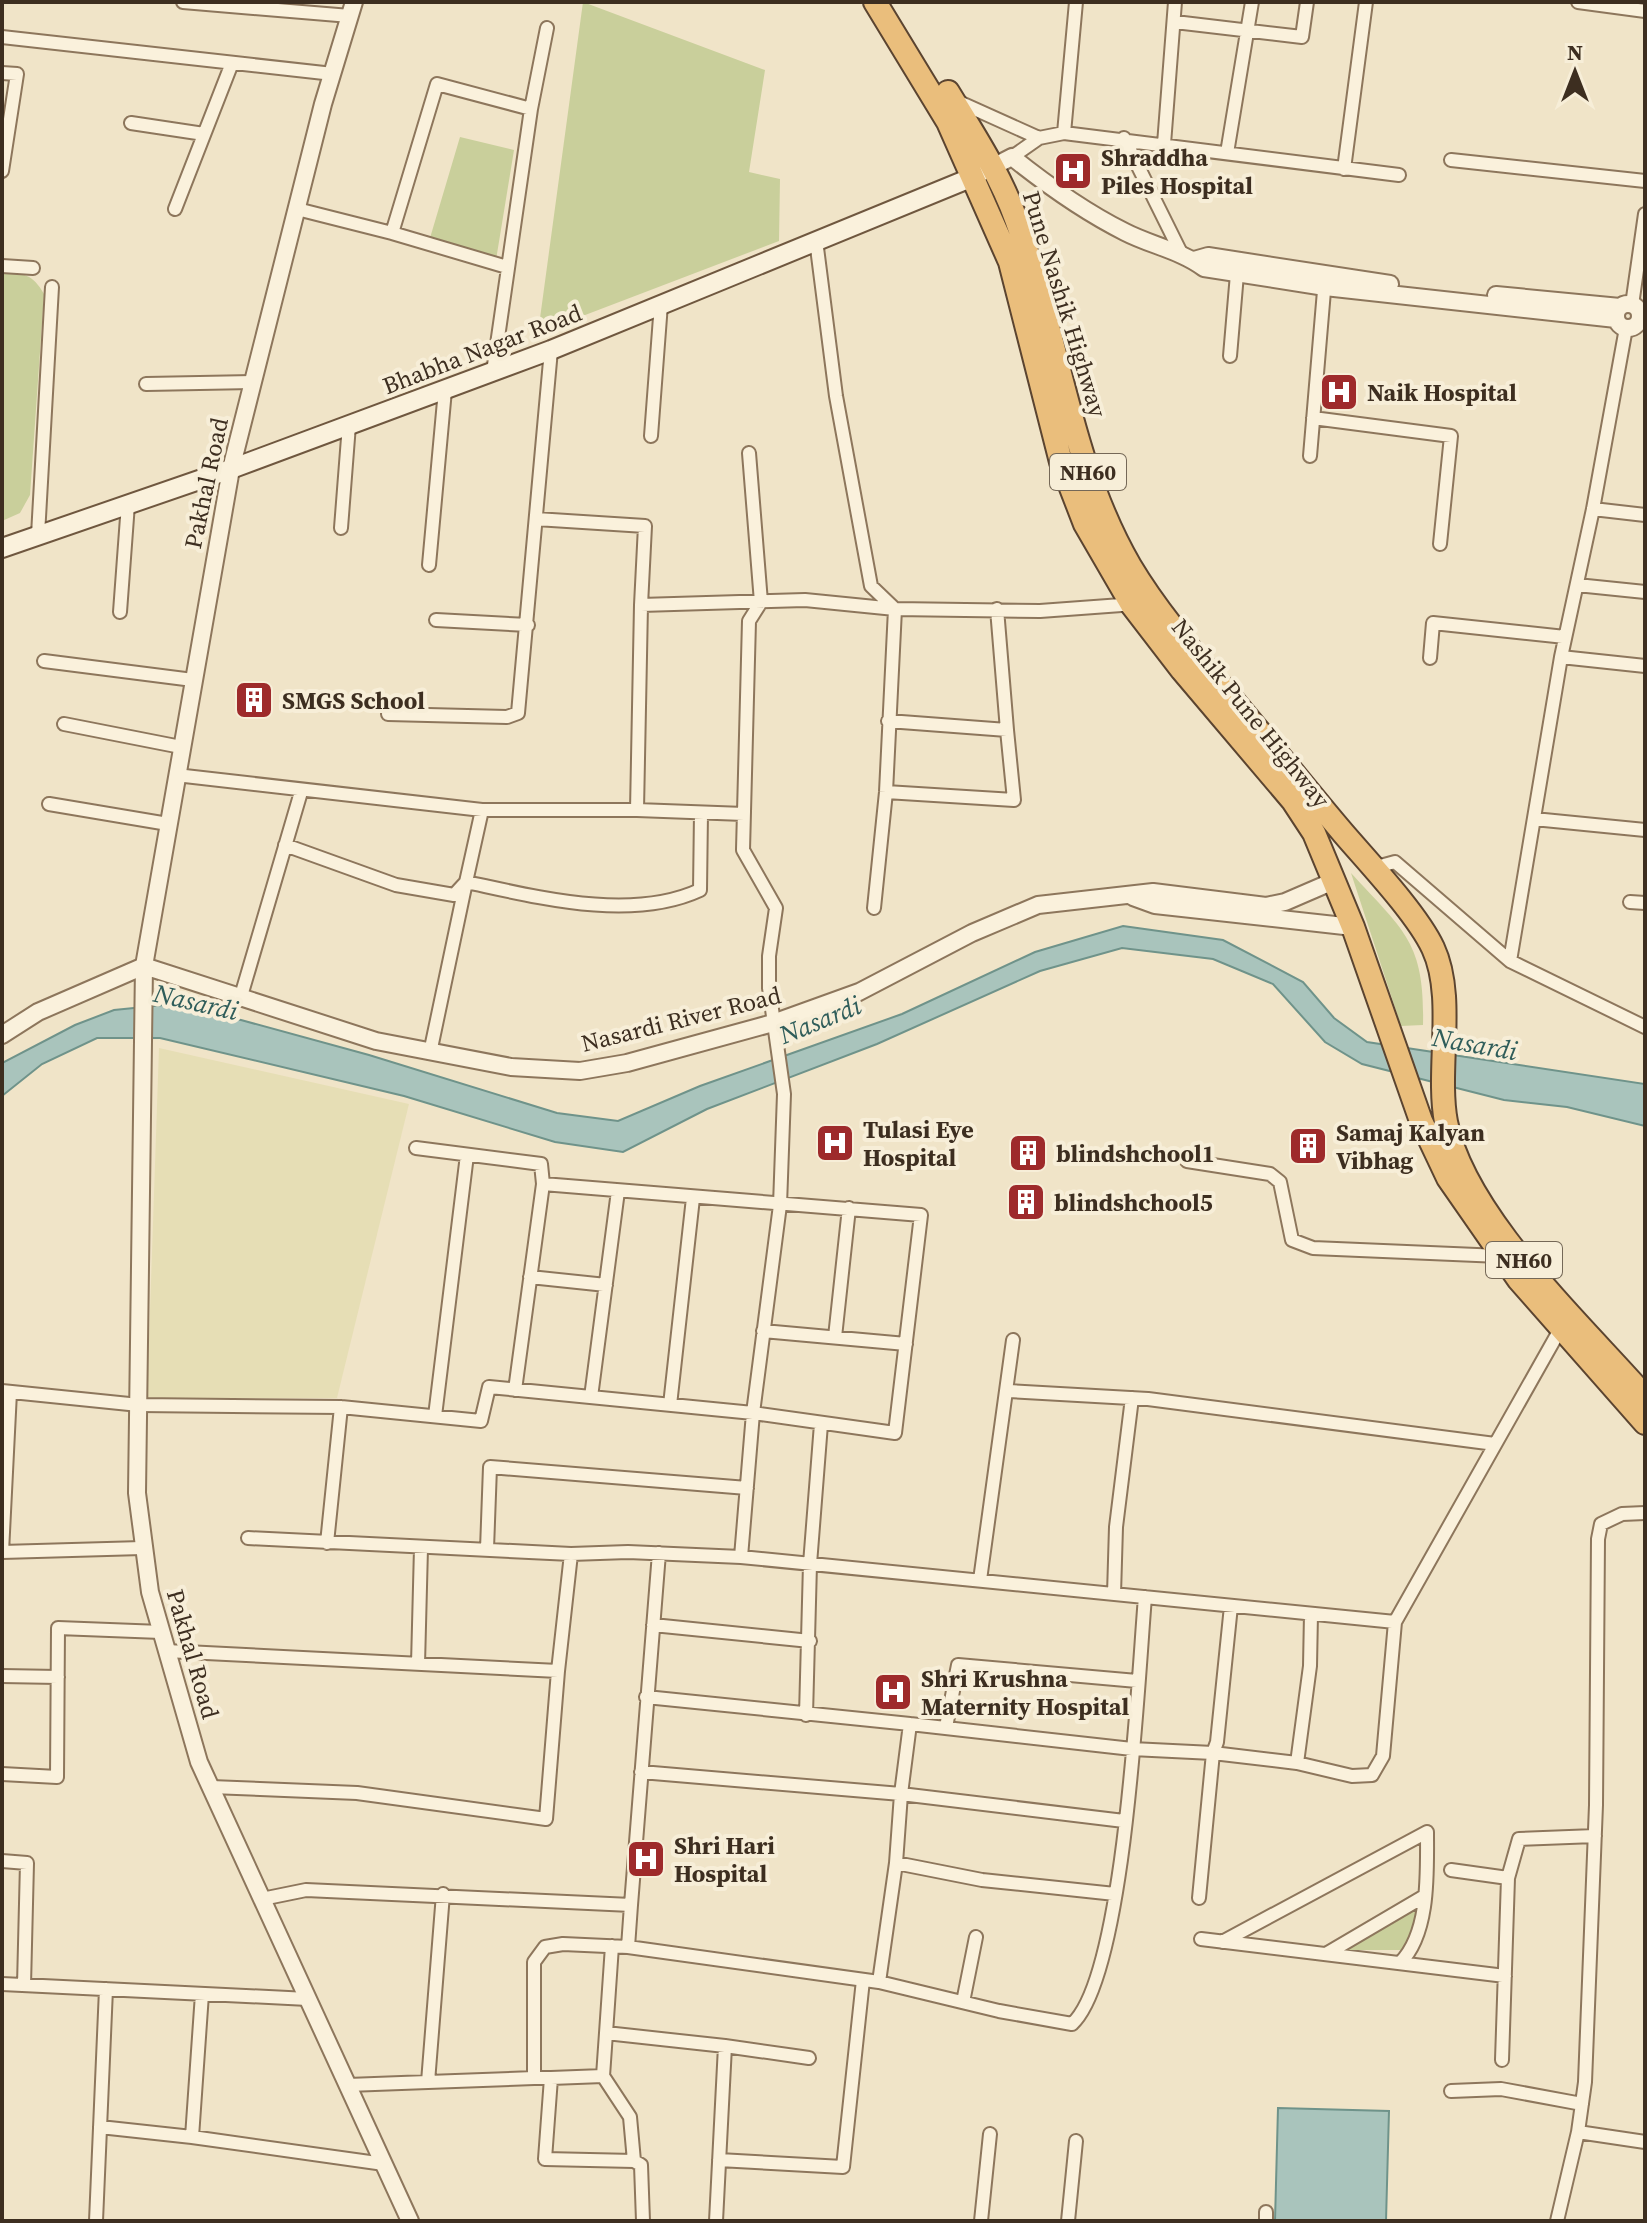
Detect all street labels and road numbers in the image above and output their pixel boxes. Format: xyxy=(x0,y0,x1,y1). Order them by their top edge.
street label: Pune Nashik Highway xyxy=(1015,187,1115,422)
street label: Bhabha Nagar Road xyxy=(378,296,587,402)
street label: Pakhal Road xyxy=(176,414,236,552)
road number: NH60 xyxy=(1050,454,1126,490)
street label: Nashik Pune Highway xyxy=(1164,611,1338,815)
street label: Nasardi River Road xyxy=(578,978,785,1060)
road number: NH60 xyxy=(1486,1242,1562,1278)
street label: Pakhal Road xyxy=(159,1585,227,1723)

